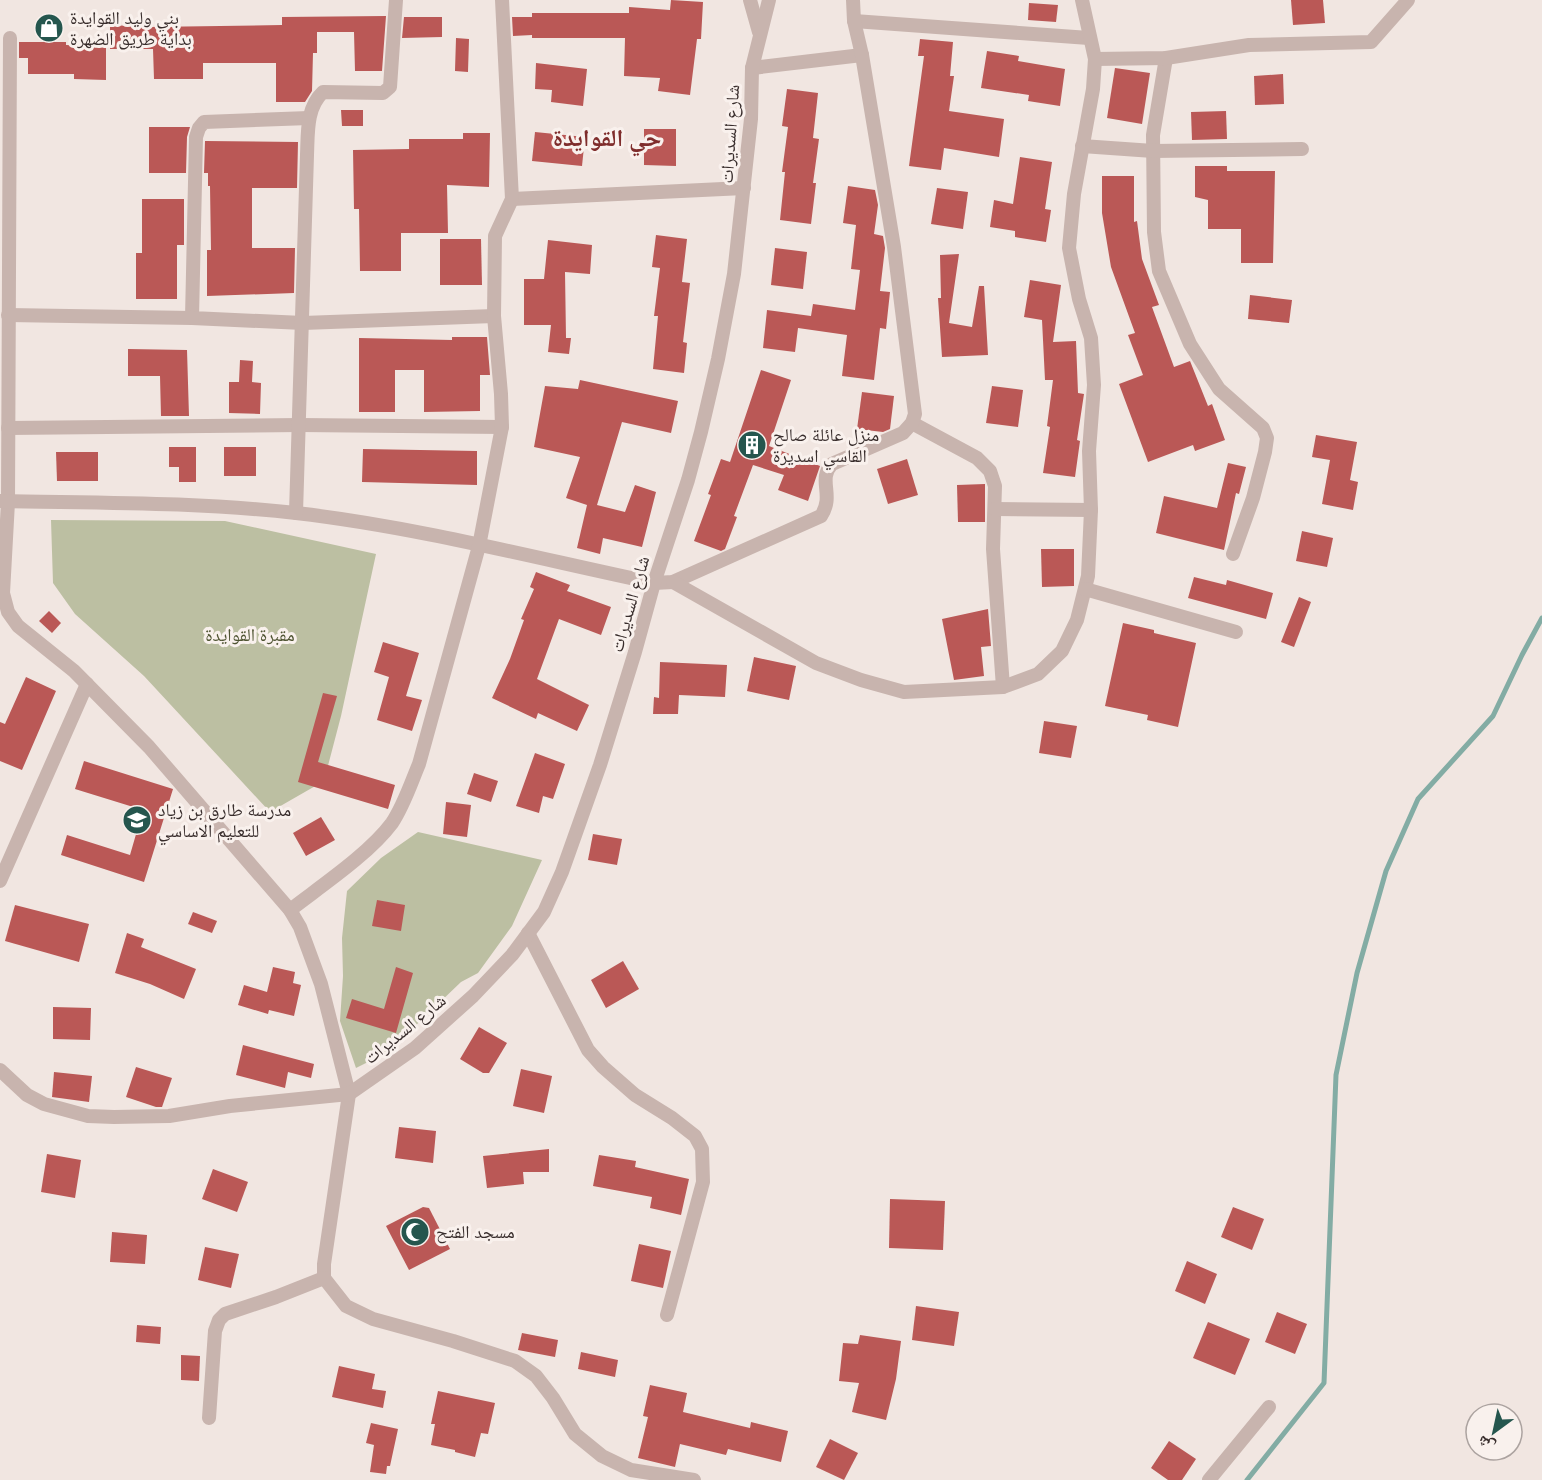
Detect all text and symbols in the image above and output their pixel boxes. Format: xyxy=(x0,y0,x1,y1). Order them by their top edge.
place label: بني وليد القوايدة بداية طريق الضهرة xyxy=(70,6,192,50)
shop icon: بني وليد القوايدة بداية طريق الضهرة xyxy=(33,12,65,44)
street label: شارع السديرات xyxy=(715,84,744,184)
district label: حي القوايدة xyxy=(553,122,661,157)
place label: منزل عائلة صالح القاسي اسديرة xyxy=(773,423,879,471)
building icon: منزل عائلة صالح القاسي اسديرة xyxy=(736,429,768,461)
street label: شارع السديرات xyxy=(605,553,654,655)
park label: مقبرة القوايدة xyxy=(205,623,295,646)
place label: مدرسة طارق بن زياد للتعليم الاساسي xyxy=(158,798,291,846)
school or university icon: مدرسة طارق بن زياد للتعليم الاساسي xyxy=(121,804,153,836)
street label: شارع السديرات xyxy=(359,989,450,1069)
mosque icon: مسجد الفتح xyxy=(399,1216,431,1248)
place label: مسجد الفتح xyxy=(436,1220,515,1244)
north arrow xyxy=(1464,1402,1524,1462)
text: ش xyxy=(1473,1432,1498,1458)

